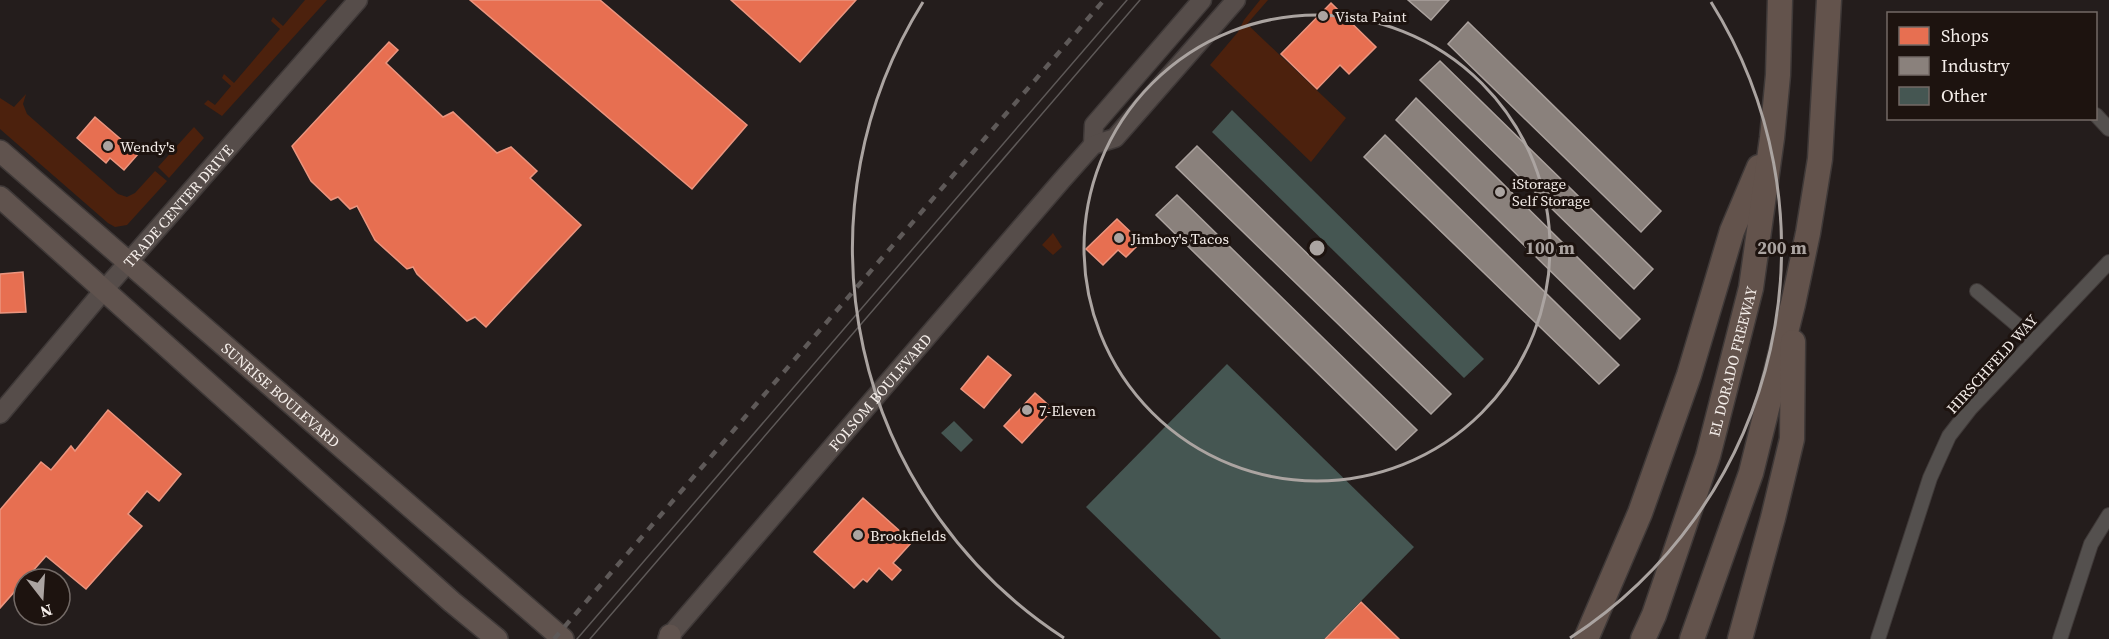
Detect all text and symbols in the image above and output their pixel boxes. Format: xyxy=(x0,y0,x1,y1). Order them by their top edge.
place label: Vista Paint xyxy=(1335,6,1407,27)
marker: Vista Paint xyxy=(1316,9,1330,23)
legend xyxy=(1887,12,2097,120)
text: Shops xyxy=(1941,23,1989,48)
text: Industry xyxy=(1941,53,2011,78)
text: Other xyxy=(1941,83,1988,108)
place label: Wendy's xyxy=(120,136,175,157)
marker: Wendy's xyxy=(101,139,115,153)
street label: TRADE CENTER DRIVE xyxy=(118,140,238,272)
place label: iStorage Self Storage xyxy=(1512,173,1590,211)
marker: iStorage Self Storage xyxy=(1493,185,1507,199)
place label: Jimboy's Tacos xyxy=(1130,228,1229,249)
marker: Jimboy's Tacos xyxy=(1112,231,1126,245)
text: 100 m xyxy=(1525,235,1575,260)
text: 200 m xyxy=(1757,235,1807,260)
centre of rings xyxy=(1307,238,1327,258)
street label: EL DORADO FREEWAY xyxy=(1703,284,1762,439)
street label: HIRSCHFELD WAY xyxy=(1942,309,2043,418)
street label: FOLSOM BOULEVARD xyxy=(823,329,936,455)
street label: SUNRISE BOULEVARD xyxy=(217,337,345,452)
place label: 7-Eleven xyxy=(1039,400,1096,421)
marker: 7-Eleven xyxy=(1020,403,1034,417)
place label: Brookfields xyxy=(870,525,946,546)
marker: Brookfields xyxy=(851,528,865,542)
north arrow xyxy=(12,567,72,627)
text: N xyxy=(37,599,55,624)

